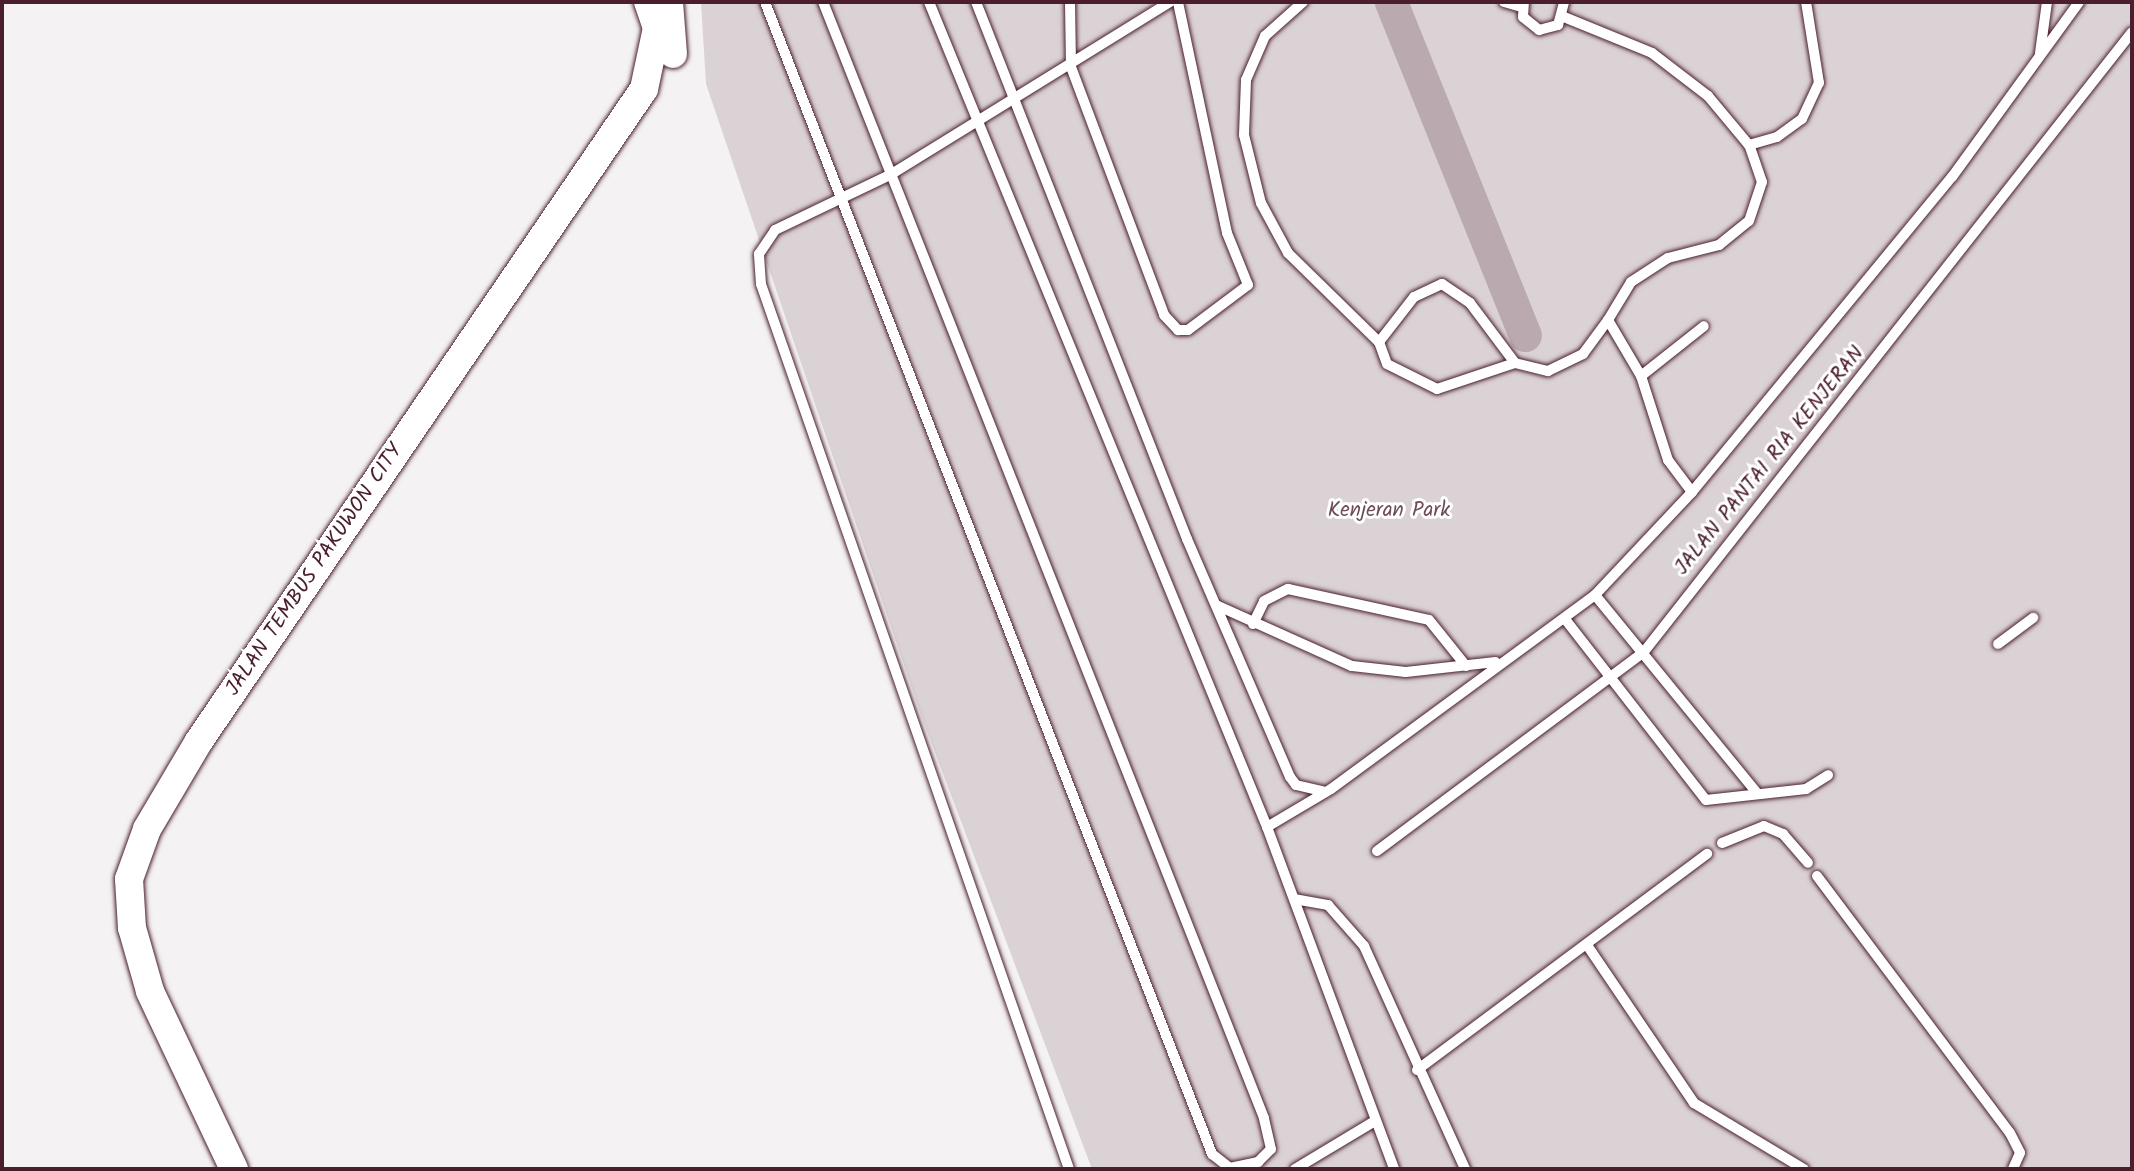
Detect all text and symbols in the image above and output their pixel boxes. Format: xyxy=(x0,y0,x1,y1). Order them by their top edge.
street label: JALAN PANTAI RIA KENJERAN xyxy=(1670,342,1870,580)
street label: JALAN TEMBUS PAKUWON CITY xyxy=(221,439,409,701)
park label: Kenjeran Park xyxy=(1328,498,1450,524)

